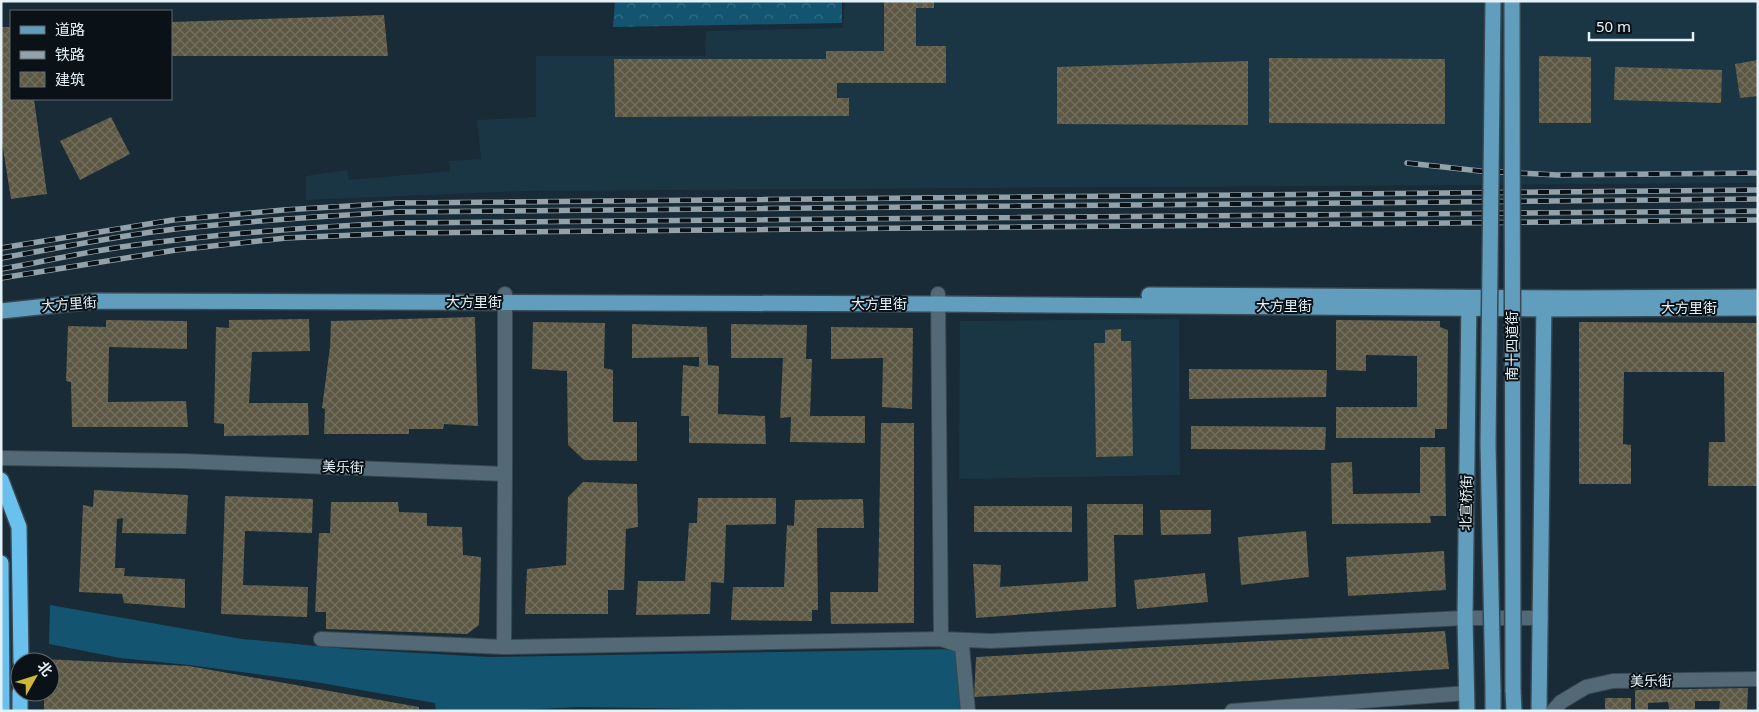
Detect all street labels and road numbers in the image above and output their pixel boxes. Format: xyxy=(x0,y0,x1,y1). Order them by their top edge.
street label: 大方里街 xyxy=(40,292,98,315)
street label: 大方里街 xyxy=(446,292,502,311)
street label: 大方里街 xyxy=(851,294,907,313)
street label: 大方里街 xyxy=(1256,296,1312,315)
street label: 大方里街 xyxy=(1661,298,1717,317)
street label: 南十四道街 xyxy=(1502,311,1521,381)
street label: 美乐街 xyxy=(322,456,364,477)
street label: 北宣桥街 xyxy=(1456,475,1475,531)
street label: 美乐街 xyxy=(1630,671,1672,690)

